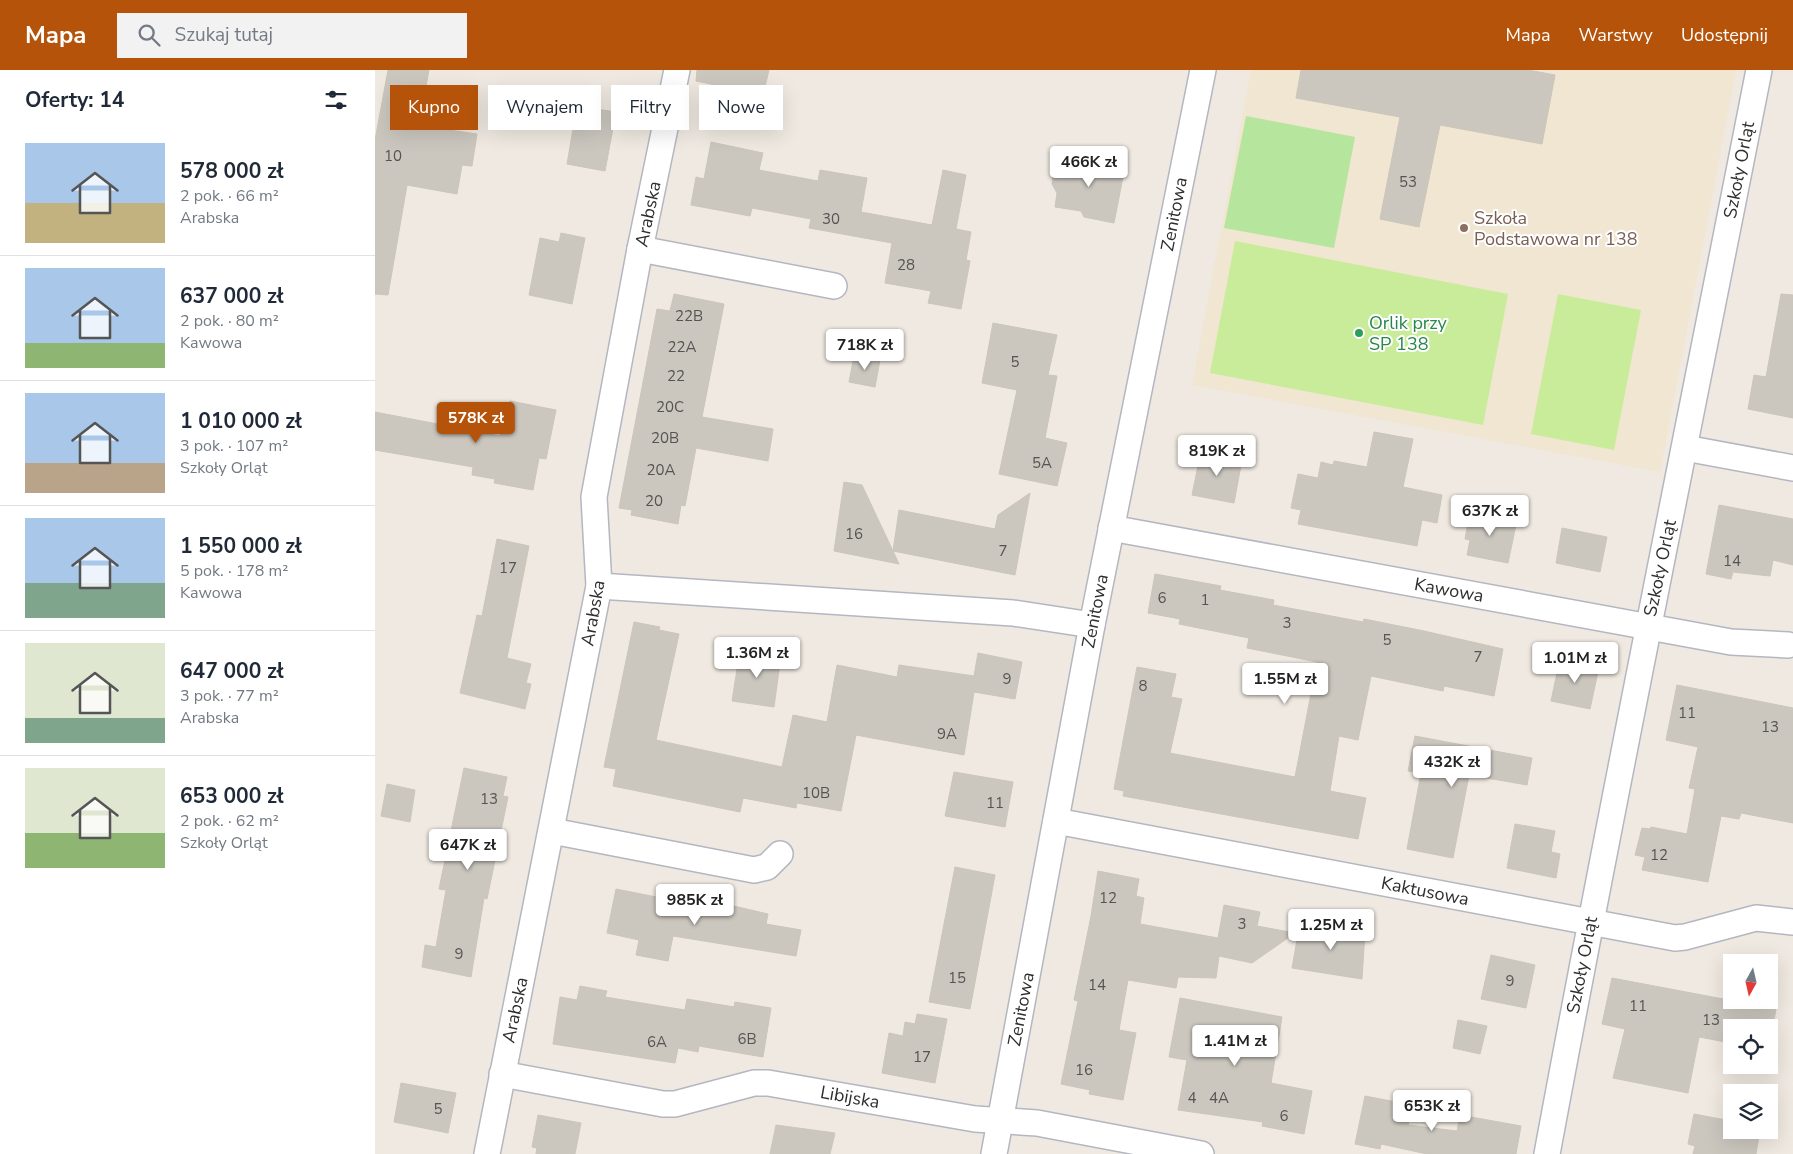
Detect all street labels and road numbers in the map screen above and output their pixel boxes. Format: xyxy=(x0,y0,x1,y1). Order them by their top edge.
street label: Szkoły Orląt xyxy=(1718,119,1760,221)
street label: Zenitowa xyxy=(1155,175,1193,253)
street label: Arabska xyxy=(629,179,667,249)
street label: Szkoły Orląt xyxy=(1638,517,1682,619)
street label: Zenitowa xyxy=(1076,572,1114,650)
street label: Kawowa xyxy=(1412,572,1486,608)
street label: Arabska xyxy=(575,578,611,648)
street label: Kaktusowa xyxy=(1379,871,1471,911)
street label: Szkoły Orląt xyxy=(1561,914,1603,1016)
street label: Zenitowa xyxy=(1002,970,1040,1048)
street label: Arabska xyxy=(496,975,534,1045)
street label: Libijska xyxy=(818,1080,882,1114)

